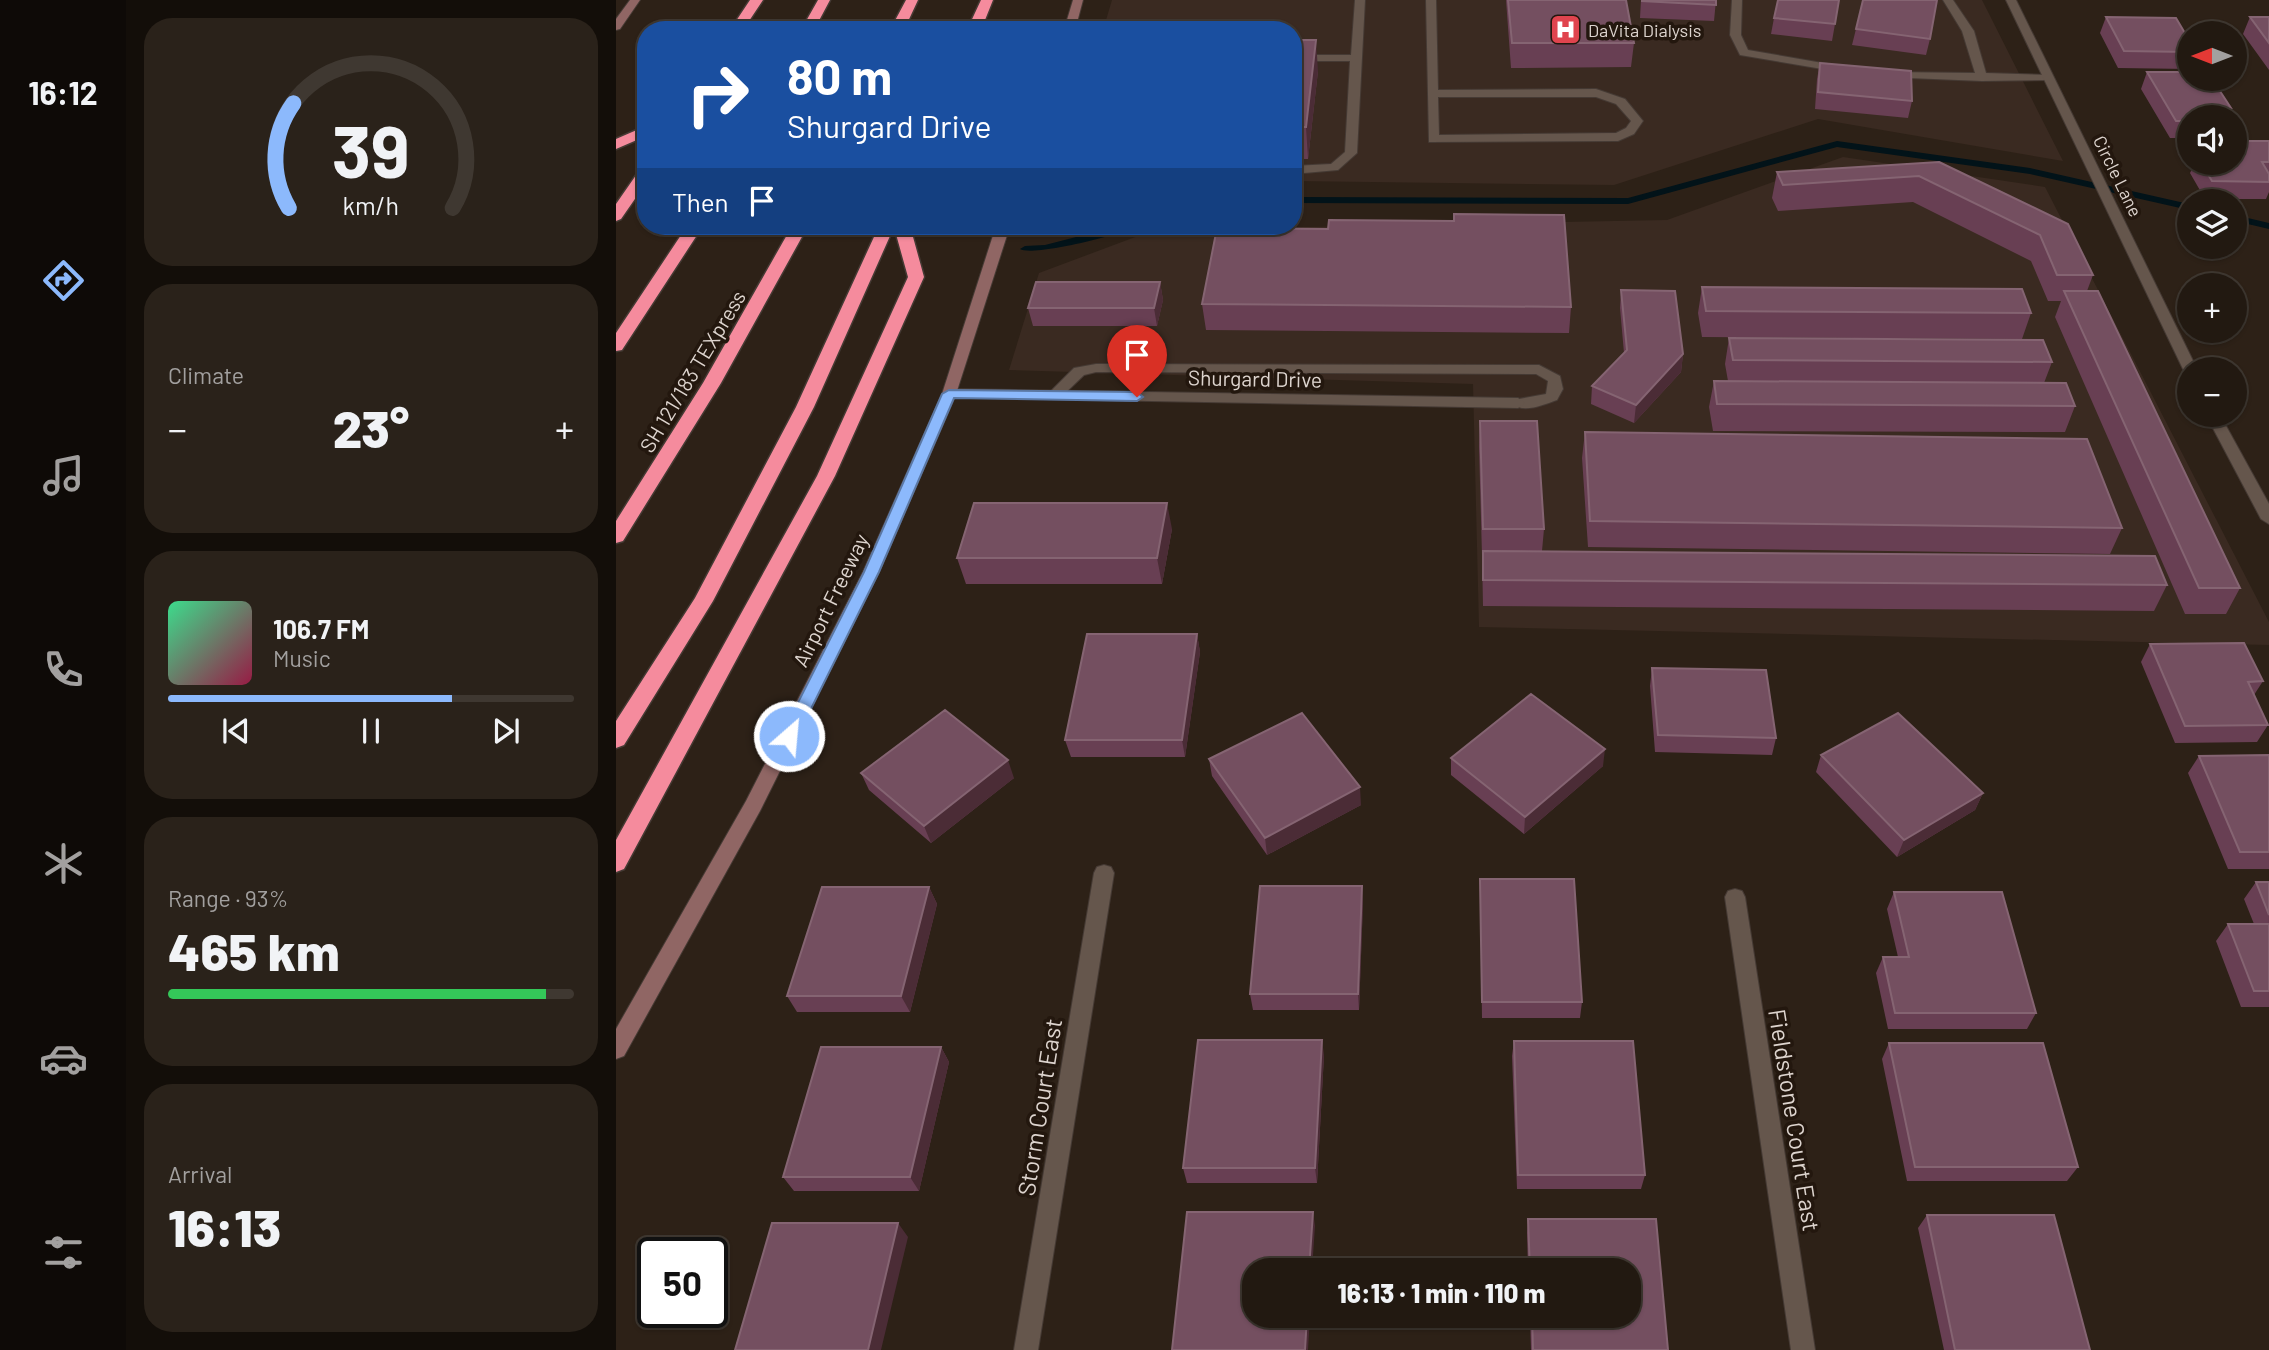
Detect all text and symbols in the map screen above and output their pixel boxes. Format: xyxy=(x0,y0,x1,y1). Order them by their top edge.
hospital icon: DaVita Dialysis xyxy=(1548,13,1582,47)
place label: DaVita Dialysis xyxy=(1588,19,1701,41)
north arrow xyxy=(2177,21,2247,91)
map controls xyxy=(2177,21,2247,427)
text: 80 m xyxy=(787,46,892,105)
icon: right xyxy=(672,49,763,140)
text: 16:12 xyxy=(28,73,98,111)
button: sound xyxy=(2177,105,2247,175)
text: 39 xyxy=(332,106,410,194)
text: Shurgard Drive xyxy=(787,106,991,144)
street label: Circle Lane xyxy=(2089,132,2147,220)
icon: arrive xyxy=(743,182,781,220)
text: Then xyxy=(672,186,729,217)
button: layers xyxy=(2177,189,2247,259)
text: km/h xyxy=(343,190,399,220)
icon: directions xyxy=(39,256,88,305)
button: + xyxy=(2177,273,2247,343)
street label: SH 121/183 TEXpress xyxy=(634,285,750,457)
pin xyxy=(1107,325,1167,397)
icon: arrive xyxy=(1118,336,1156,374)
button: − xyxy=(2177,357,2247,427)
text: Climate xyxy=(168,361,244,389)
street label: Shurgard Drive xyxy=(1188,364,1322,392)
text: 23° xyxy=(333,396,409,458)
text: − xyxy=(168,405,187,451)
text: + xyxy=(555,405,574,451)
icon: music xyxy=(39,451,88,500)
street label: Airport Freeway xyxy=(787,529,873,671)
text: 106.7 FM xyxy=(273,613,369,644)
text: Music xyxy=(273,644,331,672)
icon: phone xyxy=(39,645,88,694)
position arrow xyxy=(752,699,826,773)
icon: previous xyxy=(217,712,255,750)
icon: pause xyxy=(352,712,390,750)
icon: next xyxy=(487,712,525,750)
icon: climate xyxy=(39,839,88,888)
text: Range · 93% xyxy=(168,884,288,912)
text: 465 km xyxy=(168,919,340,981)
street label: Fieldstone Court East xyxy=(1763,1007,1827,1233)
street label: Storm Court East xyxy=(1011,1016,1067,1198)
icon: car xyxy=(39,1034,88,1083)
text: Arrival xyxy=(168,1160,232,1188)
text: 16:13 xyxy=(168,1195,281,1257)
icon: filters xyxy=(39,1228,88,1277)
speed limit sign: 50 xyxy=(637,1237,728,1328)
text: 16:13 · 1 min · 110 m xyxy=(1338,1277,1545,1308)

